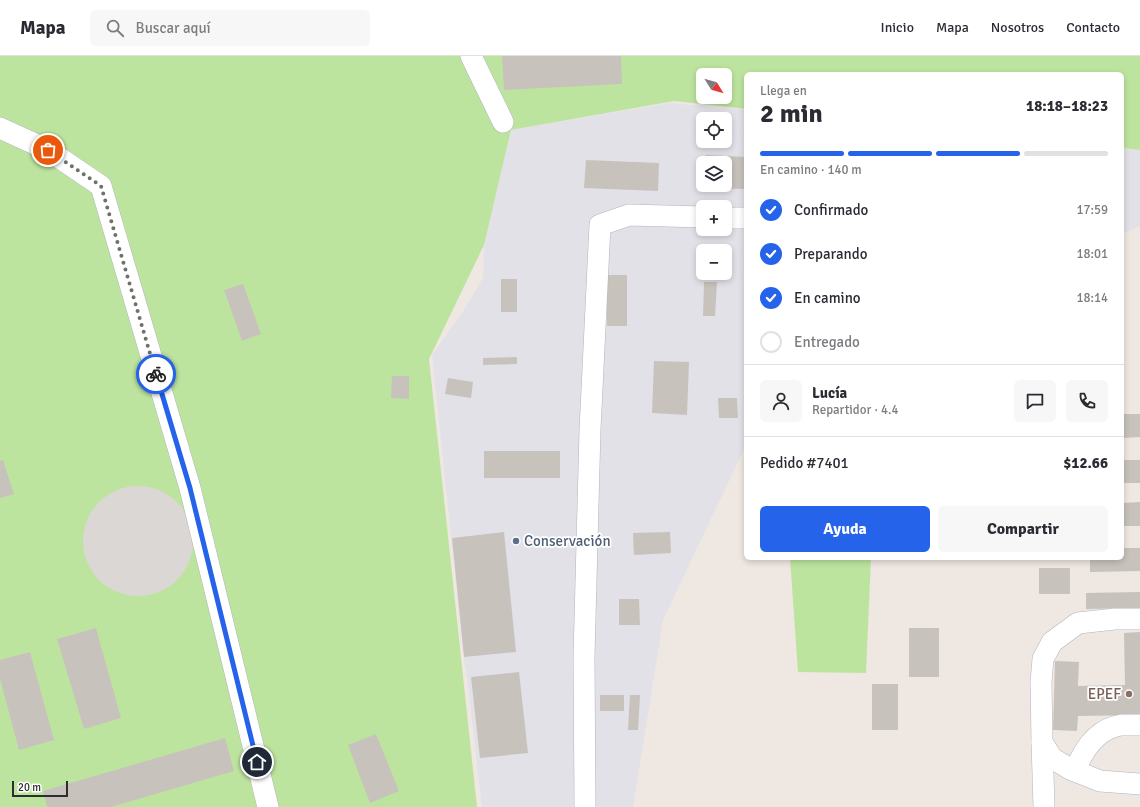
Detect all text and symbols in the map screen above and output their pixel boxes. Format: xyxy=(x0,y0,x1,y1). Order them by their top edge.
search box xyxy=(90,10,370,46)
text: Mapa xyxy=(20,16,66,40)
icon: search xyxy=(104,17,126,39)
text: Buscar aquí xyxy=(136,19,211,37)
text: Inicio xyxy=(881,19,914,36)
text: Mapa xyxy=(936,19,969,36)
text: Nosotros xyxy=(991,19,1044,36)
text: Contacto xyxy=(1066,19,1120,36)
north arrow xyxy=(696,68,732,104)
map controls xyxy=(696,68,732,280)
text: Llega en xyxy=(760,83,807,99)
text: 18:18–18:23 xyxy=(1026,97,1108,115)
text: 2 min xyxy=(760,98,823,130)
button: locate xyxy=(696,112,732,148)
pin xyxy=(31,133,65,167)
icon: bag xyxy=(37,139,59,161)
button: layers xyxy=(696,156,732,192)
text: En camino · 140 m xyxy=(760,162,862,178)
icon: check xyxy=(760,199,782,221)
button: + xyxy=(696,200,732,236)
text: Confirmado xyxy=(794,201,868,219)
text: 17:59 xyxy=(1076,202,1108,218)
icon: check xyxy=(760,243,782,265)
button: − xyxy=(696,244,732,280)
text: Preparando xyxy=(794,245,868,263)
text: 18:01 xyxy=(1076,246,1108,262)
icon: check xyxy=(760,287,782,309)
text: En camino xyxy=(794,289,861,307)
text: 18:14 xyxy=(1076,290,1108,306)
text: Entregado xyxy=(794,333,860,351)
courier xyxy=(136,354,176,394)
icon: bike xyxy=(145,363,167,385)
button: person xyxy=(760,380,802,422)
button: chat xyxy=(1014,380,1056,422)
button: phone xyxy=(1066,380,1108,422)
text: Lucía xyxy=(812,384,847,402)
text: Repartidor · 4.4 xyxy=(812,402,898,418)
text: Pedido #7401 xyxy=(760,454,849,472)
text: $12.66 xyxy=(1063,454,1108,472)
button: Ayuda xyxy=(760,506,930,552)
button: Compartir xyxy=(938,506,1108,552)
place label: Conservación xyxy=(524,532,611,550)
marker: Conservación xyxy=(511,536,521,546)
place label: EPEF xyxy=(1088,685,1121,703)
marker: EPEF xyxy=(1124,689,1134,699)
pin xyxy=(240,745,274,779)
icon: home xyxy=(246,751,268,773)
scale bar xyxy=(12,779,68,798)
text: 20 m xyxy=(18,781,41,794)

